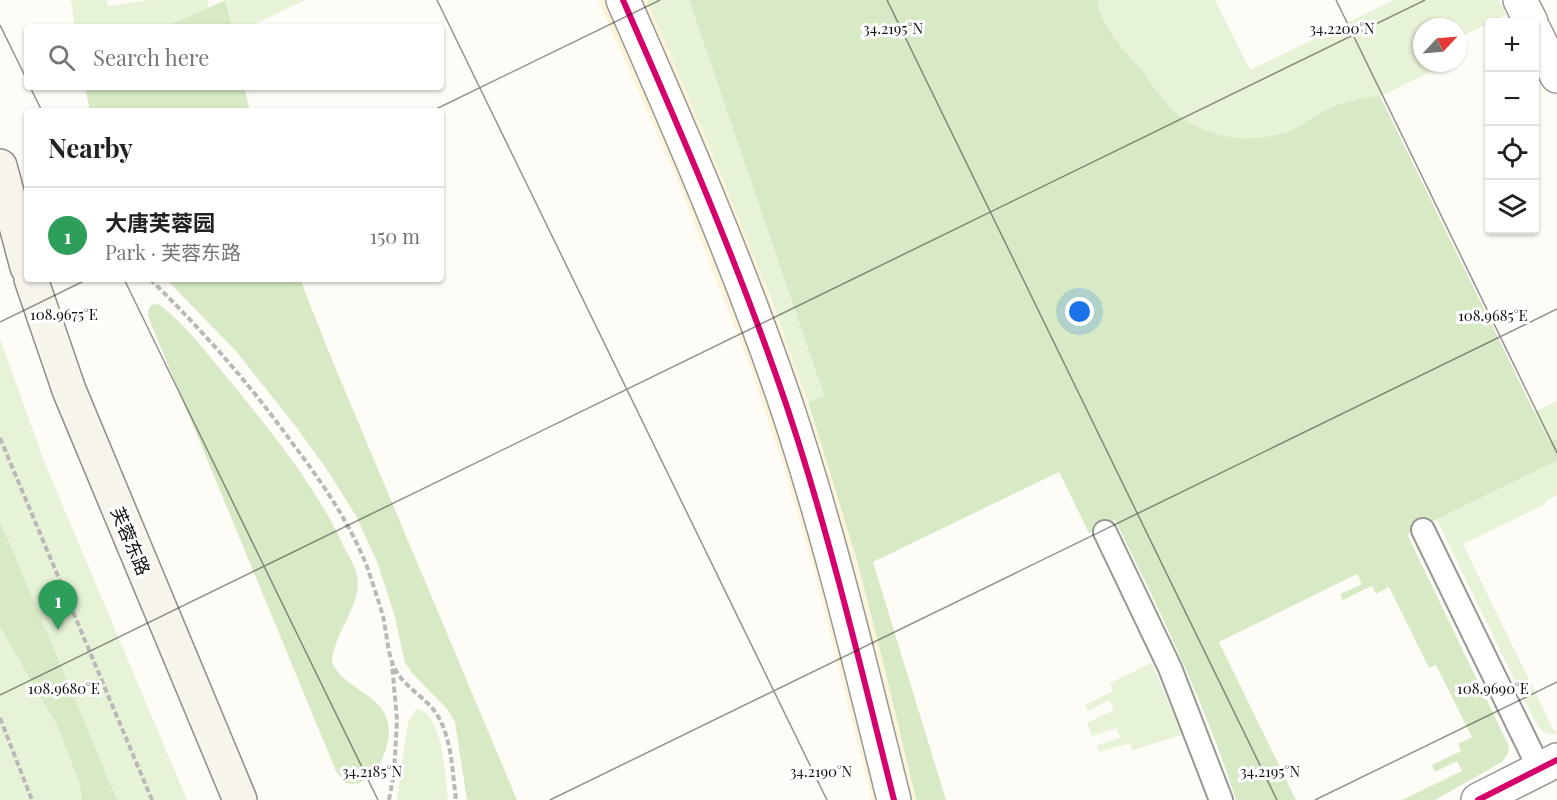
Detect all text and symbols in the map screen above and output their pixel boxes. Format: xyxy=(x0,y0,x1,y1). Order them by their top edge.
text: 34.2195°N xyxy=(863,18,923,38)
text: 34.2200°N xyxy=(1309,18,1375,38)
north arrow xyxy=(1413,18,1467,72)
map controls xyxy=(1485,18,1539,234)
button: + xyxy=(1485,18,1539,72)
search box xyxy=(24,24,444,90)
icon: search xyxy=(45,41,78,74)
text: Search here xyxy=(93,42,209,72)
button: − xyxy=(1485,72,1539,126)
button: locate xyxy=(1485,126,1539,180)
text: Nearby xyxy=(48,130,133,165)
button: layers xyxy=(1485,180,1539,234)
text: 大唐芙蓉园 xyxy=(105,207,215,237)
text: 1 xyxy=(64,222,71,249)
text: 150 m xyxy=(370,222,420,249)
text: Park · 芙蓉东路 xyxy=(105,238,241,265)
your location xyxy=(1065,297,1094,326)
text: 108.9675°E xyxy=(30,304,98,324)
text: 108.9685°E xyxy=(1458,305,1528,325)
street label: 芙蓉东路 xyxy=(106,503,156,579)
pin: 1 xyxy=(38,580,78,630)
text: 108.9680°E xyxy=(28,678,100,698)
text: 108.9690°E xyxy=(1457,678,1529,698)
text: 34.2185°N xyxy=(342,761,402,781)
text: 34.2190°N xyxy=(790,761,853,781)
text: 34.2195°N xyxy=(1240,761,1300,781)

